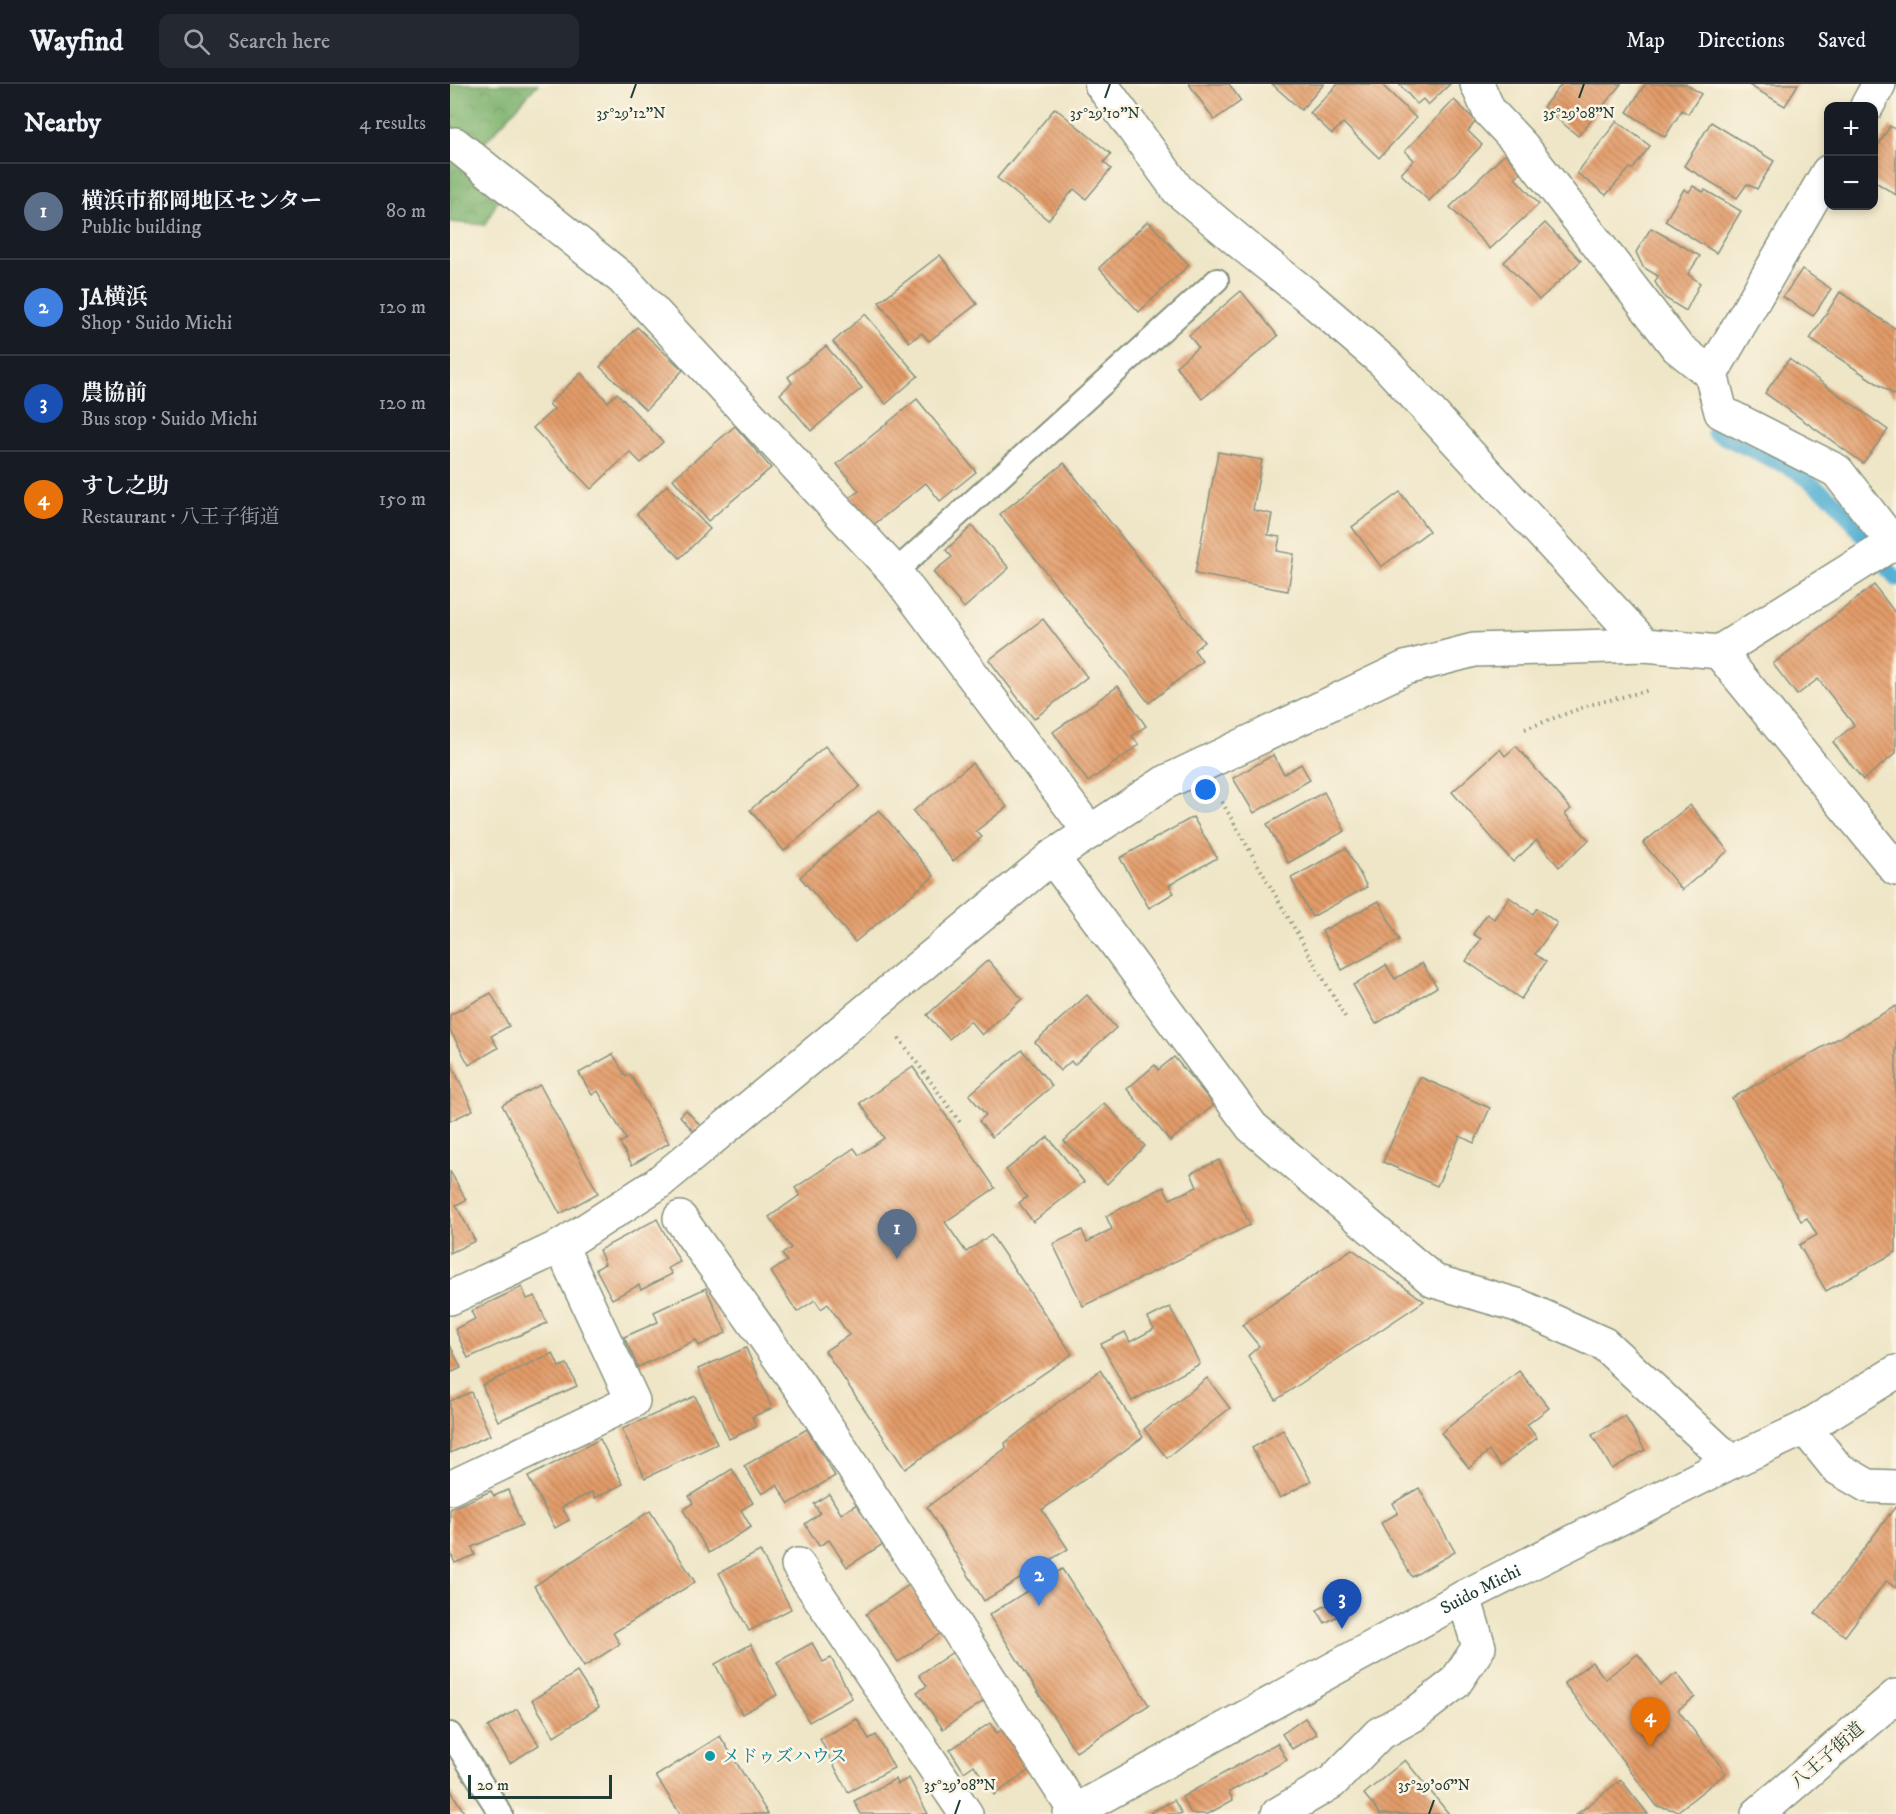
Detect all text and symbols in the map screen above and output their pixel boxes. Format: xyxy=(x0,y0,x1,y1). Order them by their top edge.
search box xyxy=(159,14,579,68)
text: Wayfind xyxy=(30,24,123,59)
icon: search xyxy=(180,25,213,58)
text: Search here xyxy=(228,28,330,55)
text: Map xyxy=(1626,28,1665,54)
text: Directions xyxy=(1698,28,1785,54)
text: Saved xyxy=(1818,28,1866,54)
map controls xyxy=(1824,102,1878,210)
button: + xyxy=(1824,102,1878,156)
text: 35°29'12"N xyxy=(596,104,666,123)
text: 35°29'10"N xyxy=(1070,104,1140,123)
text: 35°29'08"N xyxy=(1543,104,1615,123)
text: Nearby xyxy=(24,107,101,140)
text: 4 results xyxy=(359,111,426,136)
button: − xyxy=(1824,156,1878,210)
text: 横浜市都岡地区センター xyxy=(81,188,322,215)
text: 1 xyxy=(40,199,47,224)
text: 80 m xyxy=(386,199,426,224)
text: Public building xyxy=(81,215,201,240)
text: JA横浜 xyxy=(81,284,147,311)
text: 2 xyxy=(39,295,48,320)
text: 120 m xyxy=(379,295,426,320)
text: Shop · Suido Michi xyxy=(81,311,232,336)
text: 農協前 xyxy=(81,380,147,407)
text: 3 xyxy=(40,391,47,416)
text: 120 m xyxy=(379,391,426,416)
text: Bus stop · Suido Michi xyxy=(81,407,258,432)
text: すし之助 xyxy=(81,473,169,500)
text: 4 xyxy=(38,487,49,512)
text: 150 m xyxy=(379,487,426,512)
text: Restaurant · 八王子街道 xyxy=(81,505,280,530)
your location xyxy=(1191,775,1220,804)
pin: 1 xyxy=(878,1210,916,1259)
pin: 2 xyxy=(1020,1556,1058,1606)
street label: Suido Michi xyxy=(1437,1560,1525,1620)
pin: 3 xyxy=(1322,1580,1362,1629)
pin: 4 xyxy=(1630,1698,1670,1747)
street label: 八王子街道 xyxy=(1786,1718,1869,1794)
place label: メドゥズハウス xyxy=(722,1746,847,1768)
marker: メドゥズハウス xyxy=(703,1749,717,1763)
scale bar xyxy=(468,1772,612,1800)
text: 20 m xyxy=(477,1775,509,1795)
text: 35°29'08"N xyxy=(924,1776,996,1795)
text: 35°29'06"N xyxy=(1398,1776,1470,1795)

